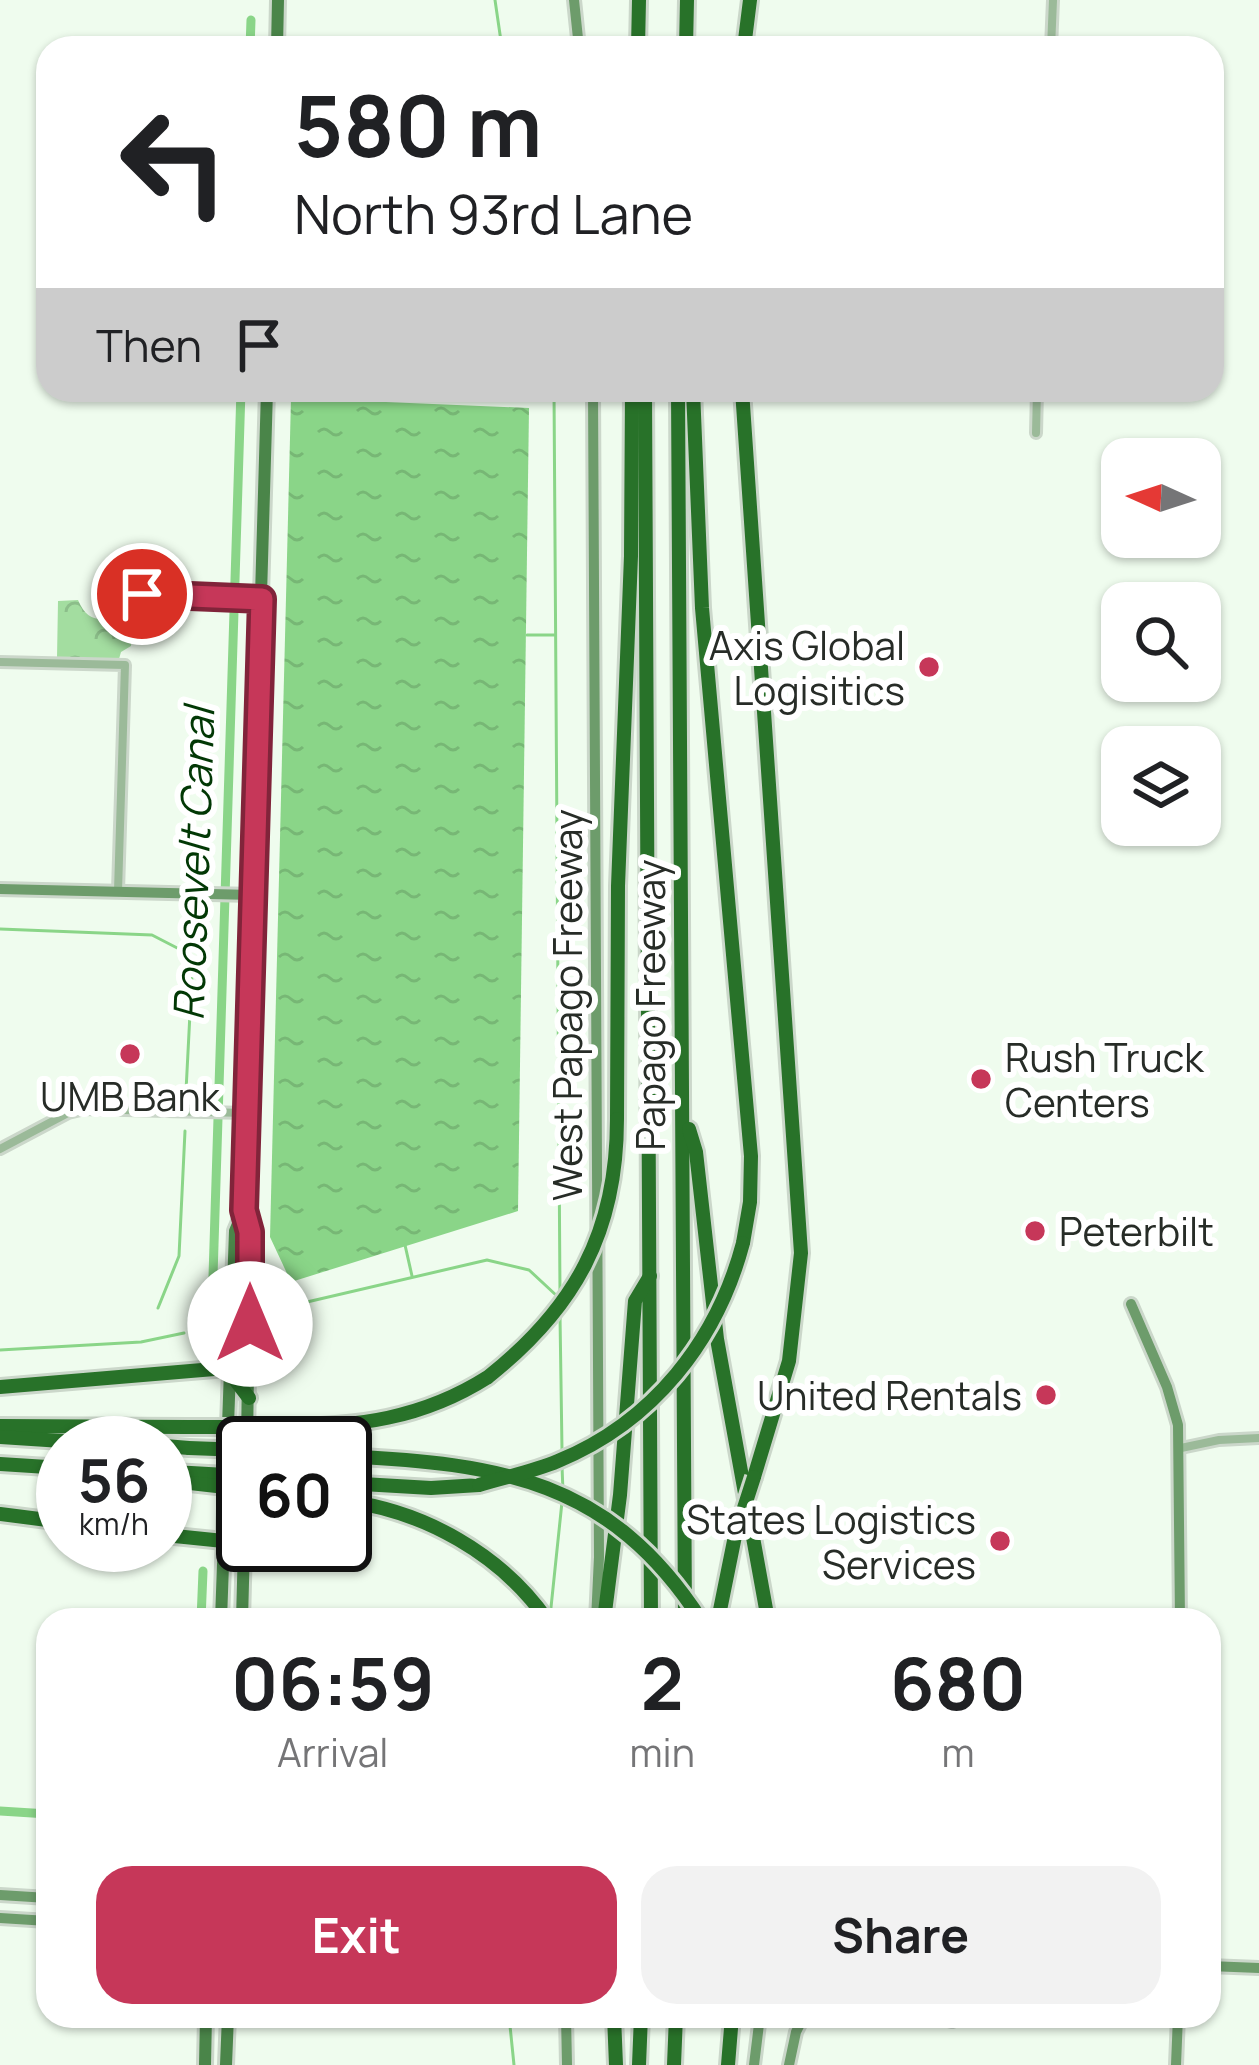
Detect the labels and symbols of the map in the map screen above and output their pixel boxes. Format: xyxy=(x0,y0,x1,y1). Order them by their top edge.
north arrow xyxy=(1101,438,1221,558)
pin xyxy=(91,543,193,645)
place label: Axis Global Logisitics xyxy=(709,618,905,717)
marker: Axis Global Logisitics xyxy=(916,654,942,680)
water label: Roosevelt Canal xyxy=(159,701,228,1022)
street label: West Papago Freeway xyxy=(540,809,594,1201)
street label: Papago Freeway xyxy=(623,860,677,1150)
place label: Rush Truck Centers xyxy=(1005,1030,1205,1129)
marker: UMB Bank xyxy=(117,1041,143,1067)
marker: Rush Truck Centers xyxy=(968,1066,994,1092)
place label: UMB Bank xyxy=(40,1069,222,1123)
place label: Peterbilt xyxy=(1059,1204,1214,1258)
marker: Peterbilt xyxy=(1022,1218,1048,1244)
position arrow xyxy=(187,1261,313,1387)
place label: United Rentals xyxy=(757,1368,1022,1422)
marker: United Rentals xyxy=(1033,1382,1059,1408)
speed limit sign: 60 xyxy=(216,1416,372,1572)
place label: States Logistics Services xyxy=(686,1492,976,1591)
marker: States Logistics Services xyxy=(987,1528,1013,1554)

